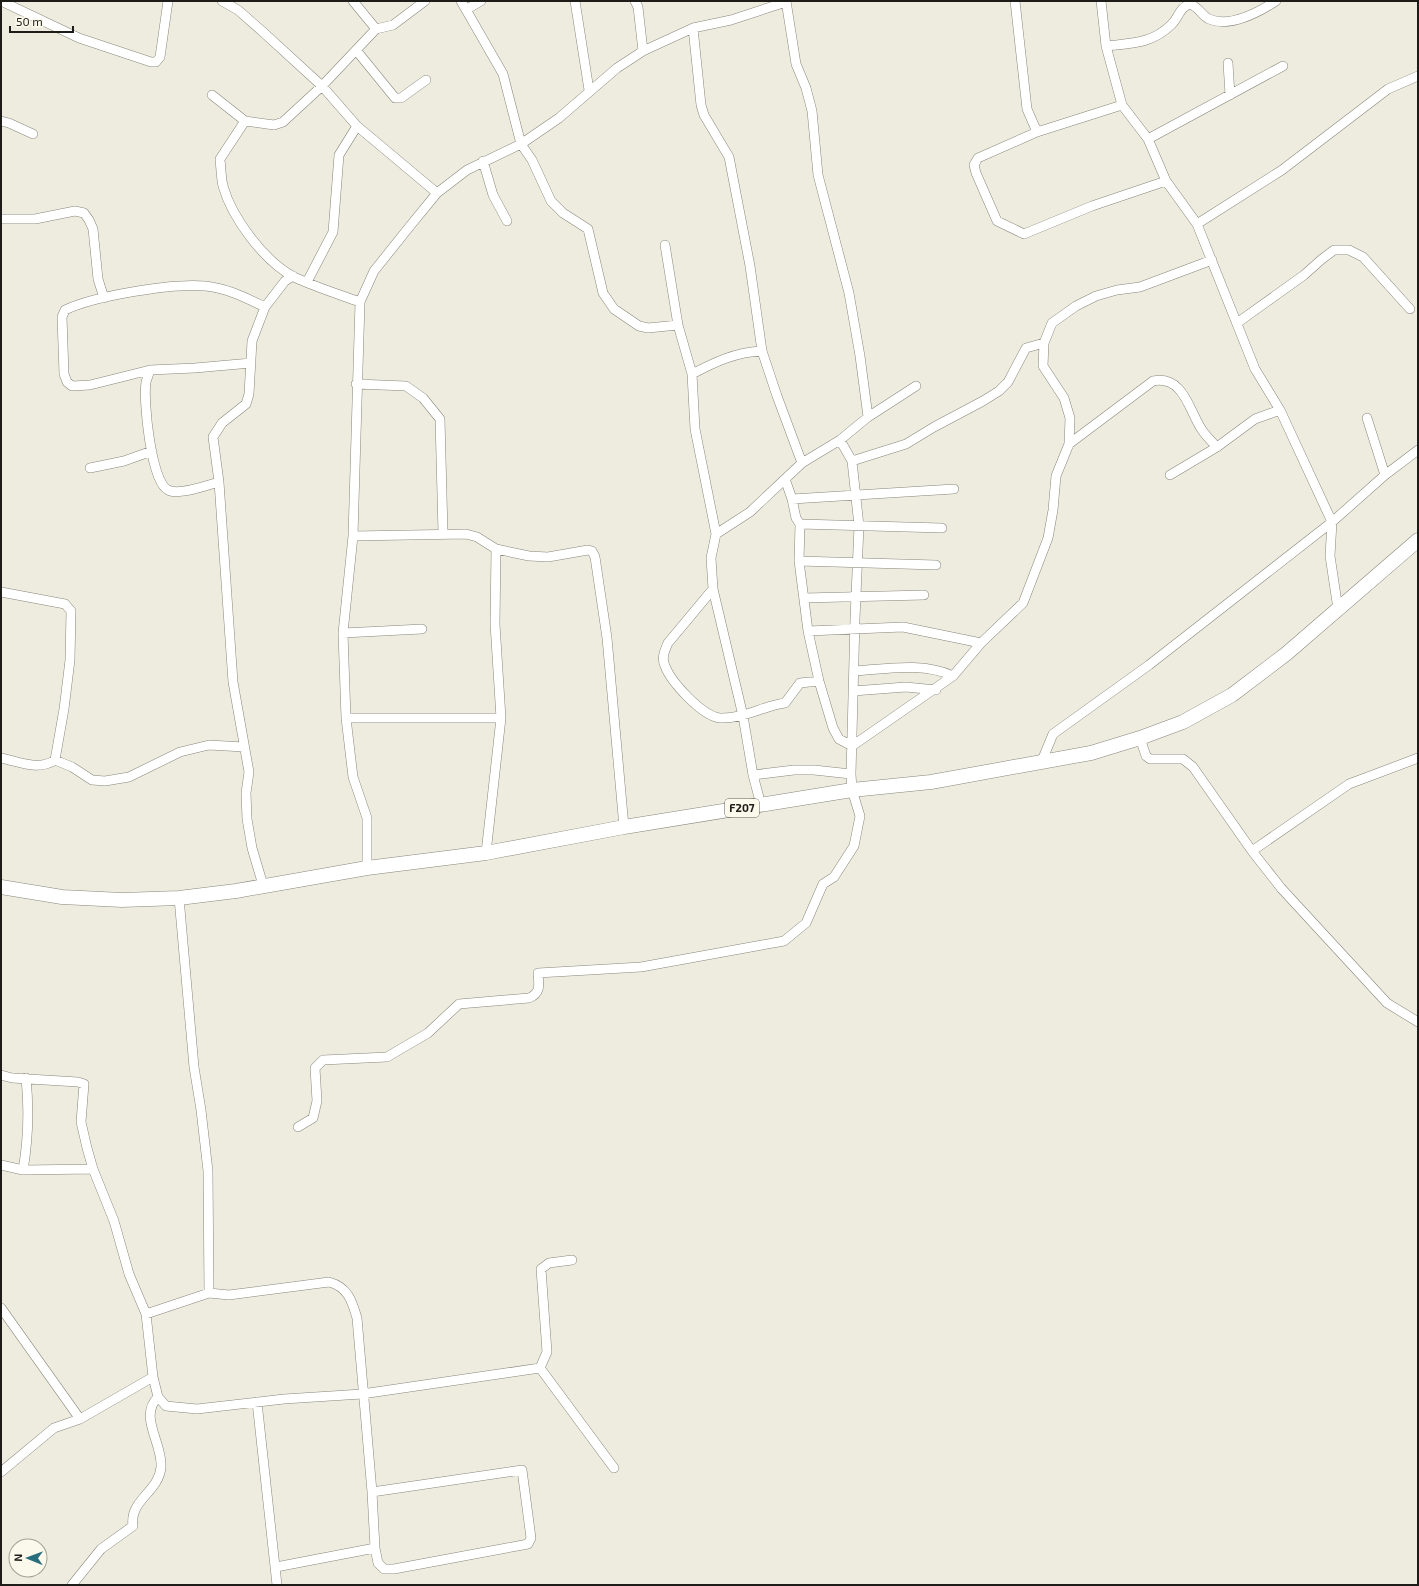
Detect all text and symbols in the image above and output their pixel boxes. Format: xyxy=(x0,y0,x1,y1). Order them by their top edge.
scale bar xyxy=(10,8,73,34)
text: 50 m xyxy=(16,14,43,28)
road number: F207 xyxy=(725,799,759,817)
north arrow xyxy=(8,1538,48,1578)
text: N xyxy=(11,1554,24,1562)

